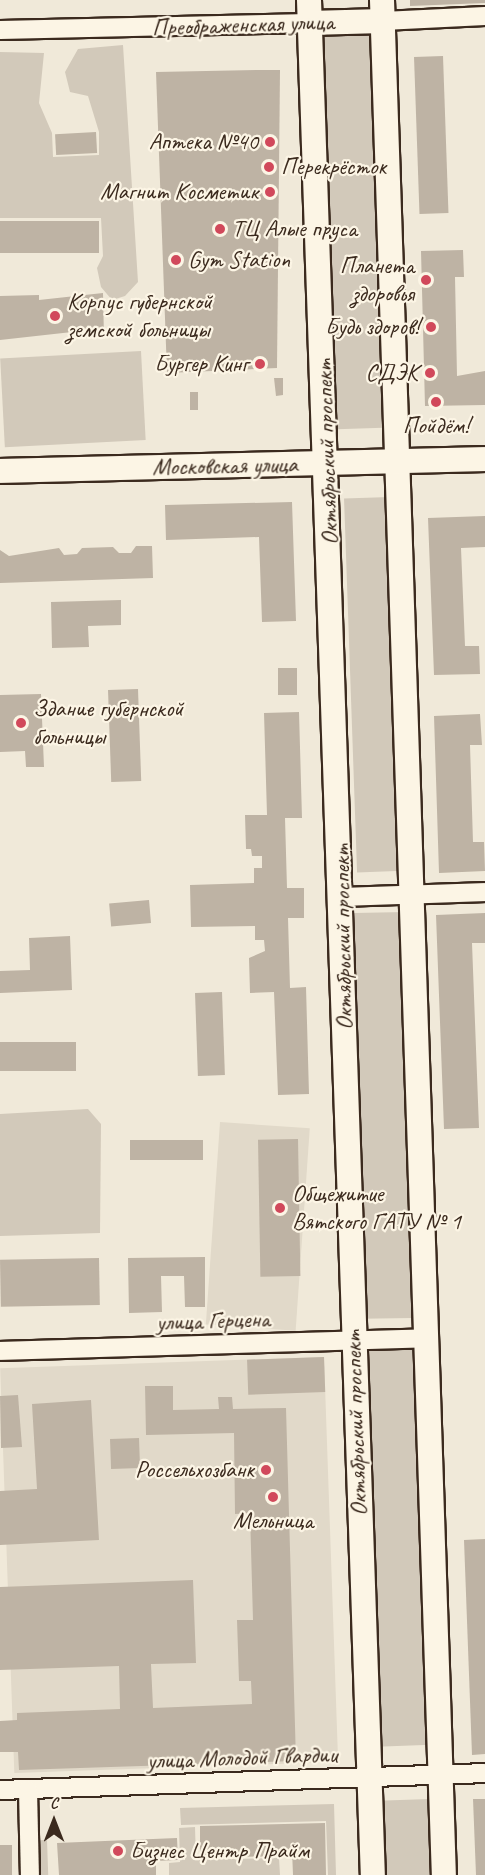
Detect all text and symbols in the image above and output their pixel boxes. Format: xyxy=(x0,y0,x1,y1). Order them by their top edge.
street label: Преображенская улица xyxy=(151,7,335,43)
place label: Аптека №40 xyxy=(149,128,258,156)
marker: Аптека №40 xyxy=(263,135,277,149)
place label: Перекрёсток xyxy=(281,153,386,181)
marker: Перекрёсток xyxy=(262,160,276,174)
place label: Магнит Косметик xyxy=(104,178,258,206)
marker: Магнит Косметик xyxy=(263,185,277,199)
place label: ТЦ Алые пруса xyxy=(232,215,357,243)
marker: ТЦ Алые пруса xyxy=(213,222,227,236)
place label: Gym Station xyxy=(188,246,291,274)
place label: Планета здоровья xyxy=(340,252,414,308)
marker: Gym Station xyxy=(169,253,183,267)
marker: Планета здоровья xyxy=(419,273,433,287)
place label: Корпус губернской земской больницы xyxy=(67,288,212,344)
marker: Корпус губернской земской больницы xyxy=(48,309,62,323)
place label: Будь здоров! xyxy=(326,313,419,341)
marker: Будь здоров! xyxy=(424,320,438,334)
place label: Бургер Кинг xyxy=(154,350,248,378)
marker: Бургер Кинг xyxy=(253,357,267,371)
street label: Октябрьский проспект xyxy=(309,358,345,546)
place label: СДЭК xyxy=(365,359,418,387)
marker: СДЭК xyxy=(423,366,437,380)
marker: Пойдём! xyxy=(429,395,443,409)
place label: Пойдём! xyxy=(403,412,469,440)
street label: Московская улица xyxy=(151,450,299,482)
place label: Здание губернской больницы xyxy=(33,695,183,751)
marker: Здание губернской больницы xyxy=(14,716,28,730)
street label: Октябрьский проспект xyxy=(327,844,359,1030)
place label: Общежитие Вятского ГАТУ № 1 xyxy=(292,1180,461,1236)
marker: Общежитие Вятского ГАТУ № 1 xyxy=(273,1201,287,1215)
street label: улица Герцена xyxy=(156,1305,270,1337)
street label: Октябрьский проспект xyxy=(338,1329,374,1517)
place label: Россельхозбанк xyxy=(135,1456,254,1484)
marker: Россельхозбанк xyxy=(259,1463,273,1477)
marker: Мельница xyxy=(266,1490,280,1504)
place label: Мельница xyxy=(233,1507,313,1535)
street label: улица Молодой Гвардии xyxy=(147,1740,337,1776)
north arrow xyxy=(24,1791,84,1851)
text: С xyxy=(50,1793,58,1813)
place label: Бизнес Центр Прайм xyxy=(130,1837,309,1865)
marker: Бизнес Центр Прайм xyxy=(111,1844,125,1858)

